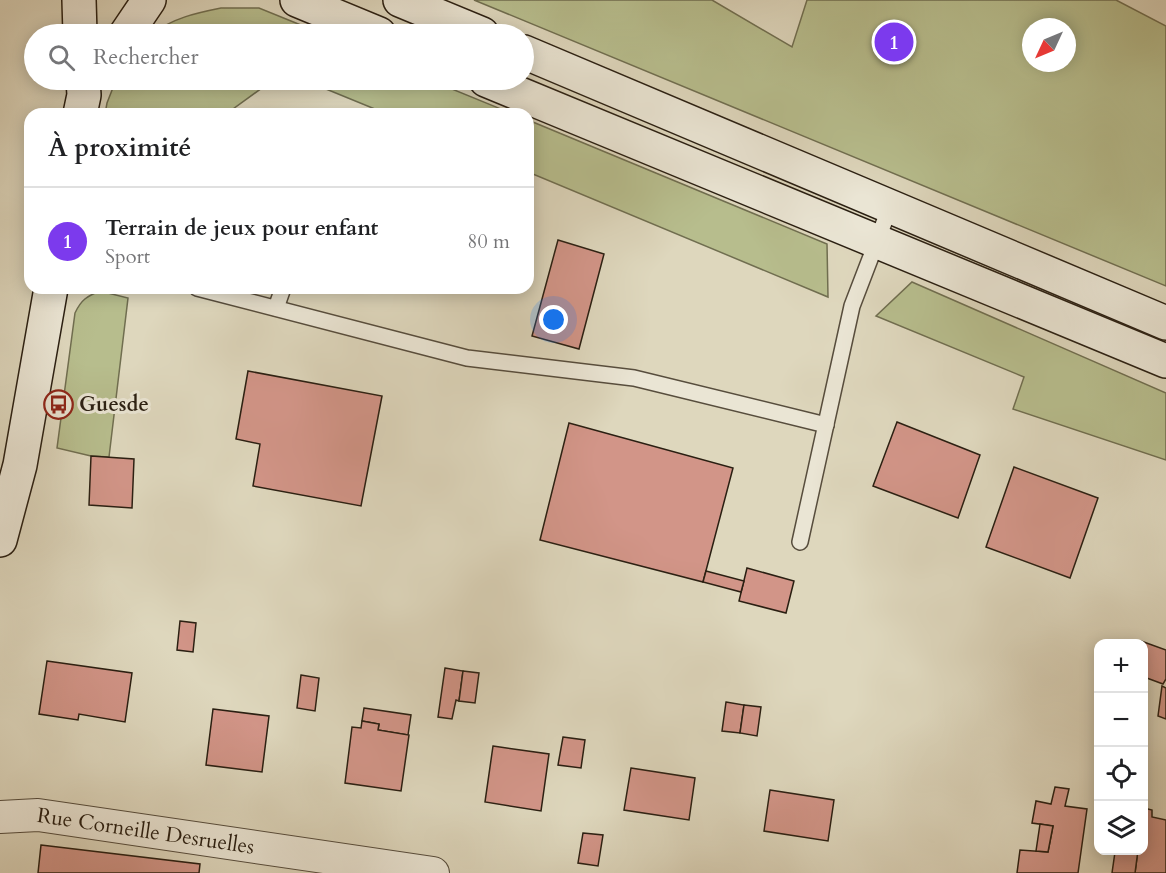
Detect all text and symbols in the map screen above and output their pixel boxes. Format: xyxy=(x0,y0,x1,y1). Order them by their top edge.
north arrow xyxy=(1022,18,1076,72)
pin: 1 xyxy=(874,20,914,64)
search box xyxy=(24,24,534,90)
icon: search xyxy=(45,41,78,74)
text: Rechercher xyxy=(93,42,198,72)
text: À proximité xyxy=(48,130,191,165)
text: Terrain de jeux pour enfant xyxy=(105,213,378,243)
text: 1 xyxy=(62,228,73,255)
text: 80 m xyxy=(467,228,510,255)
text: Sport xyxy=(105,243,150,270)
your location xyxy=(539,305,568,334)
bus stop icon: Guesde xyxy=(42,388,74,420)
place label: Guesde xyxy=(79,390,149,419)
map controls xyxy=(1094,639,1148,855)
button: + xyxy=(1094,639,1148,693)
button: − xyxy=(1094,693,1148,747)
button: locate xyxy=(1094,747,1148,801)
street label: Rue Corneille Desruelles xyxy=(35,801,256,861)
button: layers xyxy=(1094,801,1148,855)

